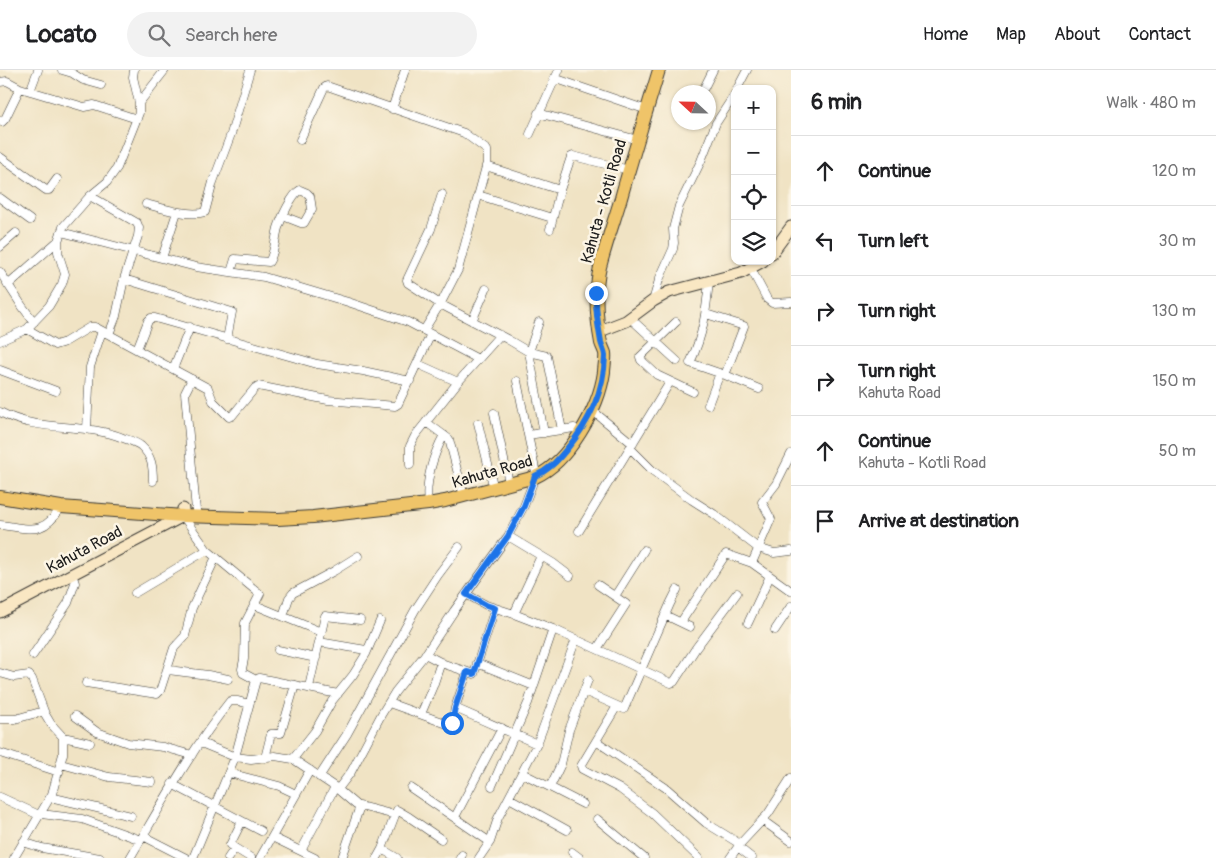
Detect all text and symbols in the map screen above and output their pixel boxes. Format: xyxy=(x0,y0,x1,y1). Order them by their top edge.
search box xyxy=(127,12,477,57)
text: Locato xyxy=(25,20,97,49)
icon: search xyxy=(145,21,173,49)
text: Search here xyxy=(185,23,277,47)
text: Home xyxy=(923,23,968,46)
text: Map xyxy=(996,23,1026,46)
text: About xyxy=(1054,23,1100,46)
text: Contact xyxy=(1128,23,1191,46)
north arrow xyxy=(671,85,716,130)
map controls xyxy=(731,85,776,265)
button: + xyxy=(731,85,776,130)
text: 6 min xyxy=(811,89,862,116)
text: Walk · 480 m xyxy=(1106,93,1196,113)
button: − xyxy=(731,130,776,175)
street label: Kahuta - Kotli Road xyxy=(577,137,631,266)
icon: ahead xyxy=(811,157,839,185)
text: Continue xyxy=(858,159,931,183)
text: 120 m xyxy=(1152,161,1196,181)
button: locate xyxy=(731,175,776,220)
button: layers xyxy=(731,220,776,265)
icon: left xyxy=(811,227,839,255)
text: Turn left xyxy=(858,229,928,253)
text: 30 m xyxy=(1158,231,1196,251)
route end xyxy=(585,282,608,305)
icon: right xyxy=(811,297,839,325)
text: Turn right xyxy=(858,299,936,323)
text: 130 m xyxy=(1152,301,1196,321)
text: Turn right xyxy=(858,359,936,383)
icon: right xyxy=(811,367,839,395)
text: 150 m xyxy=(1152,371,1196,391)
text: Kahuta Road xyxy=(858,383,941,403)
text: Continue xyxy=(858,429,931,453)
icon: ahead xyxy=(811,437,839,465)
text: 50 m xyxy=(1159,441,1196,461)
street label: Kahuta Road xyxy=(450,451,535,493)
text: Kahuta - Kotli Road xyxy=(858,453,986,473)
icon: arrive xyxy=(811,507,839,535)
text: Arrive at destination xyxy=(858,509,1019,533)
street label: Kahuta Road xyxy=(43,522,126,578)
route start xyxy=(441,712,464,735)

